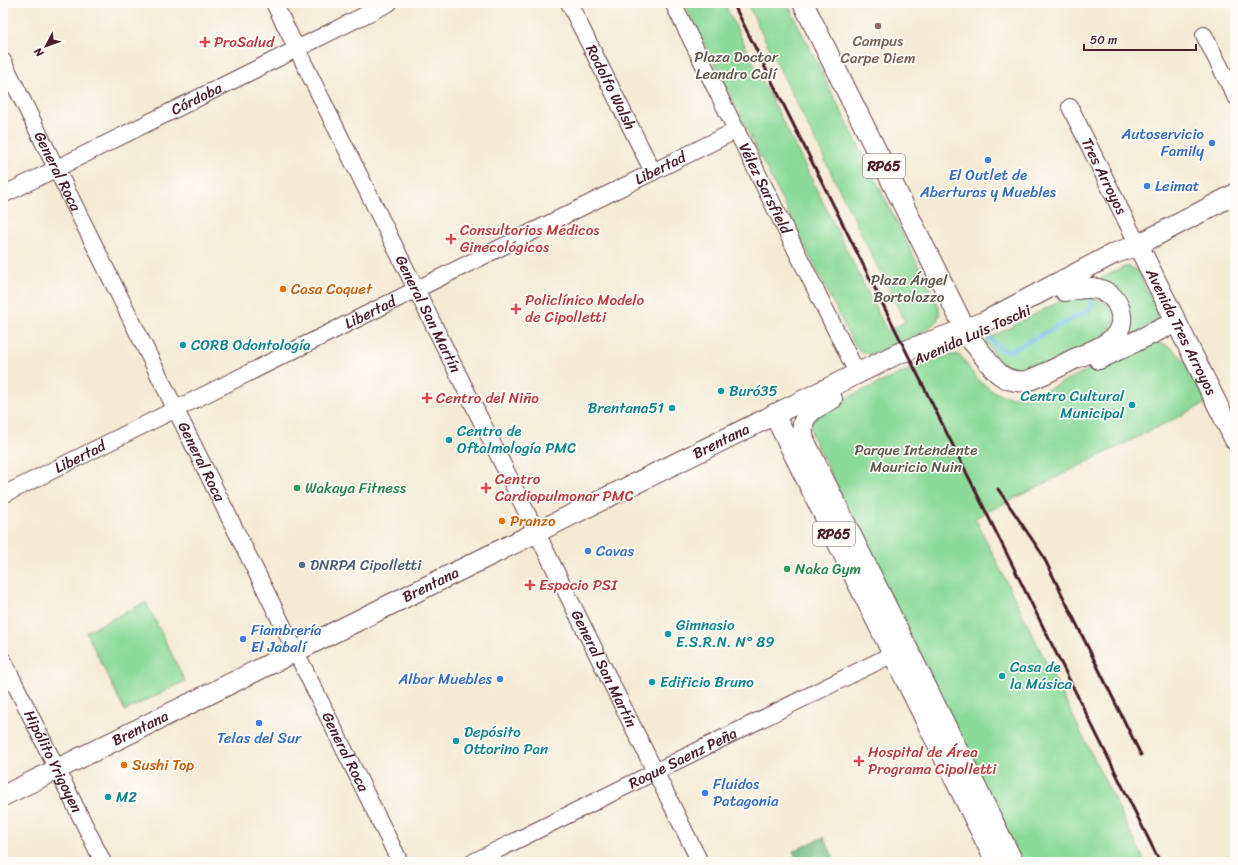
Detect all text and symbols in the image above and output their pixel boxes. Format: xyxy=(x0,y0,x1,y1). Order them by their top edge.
marker: Campus Carpe Diem xyxy=(873,21,883,31)
north arrow xyxy=(26,26,66,66)
scale bar xyxy=(1084,26,1196,52)
place label: Campus Carpe Diem xyxy=(841,28,915,71)
place label: ProSalud xyxy=(214,29,275,55)
text: 50 m xyxy=(1090,29,1117,51)
marker: ProSalud xyxy=(199,36,211,48)
street label: Rodolfo Walsh xyxy=(579,40,643,135)
text: N xyxy=(29,43,49,62)
park label: Plaza Doctor Leandro Calí xyxy=(694,44,779,87)
street label: Córdoba xyxy=(166,75,227,123)
place label: Autoservicio Family xyxy=(1120,121,1205,164)
street label: General Roca xyxy=(27,127,89,216)
street label: Tres Arroyos xyxy=(1074,133,1134,220)
street label: Vélez Sarsfield xyxy=(731,138,799,239)
marker: Autoservicio Family xyxy=(1207,138,1217,148)
street label: Libertad xyxy=(630,144,691,192)
road number: RP65 xyxy=(863,154,905,178)
marker: El Outlet de Aberturas y Muebles xyxy=(983,155,993,165)
place label: El Outlet de Aberturas y Muebles xyxy=(919,162,1057,205)
place label: Leimat xyxy=(1155,173,1200,199)
marker: Leimat xyxy=(1142,181,1152,191)
place label: Consultorios Médicos Ginecológicos xyxy=(460,217,600,260)
marker: Consultorios Médicos Ginecológicos xyxy=(445,233,457,245)
street label: General San Martín xyxy=(388,251,468,377)
street label: Avenida Tres Arroyos xyxy=(1138,263,1224,401)
park label: Plaza Ángel Bortolozzo xyxy=(871,267,948,310)
place label: Casa Coquet xyxy=(291,276,373,302)
marker: Casa Coquet xyxy=(278,284,288,294)
place label: Policlínico Modelo de Cipolletti xyxy=(525,287,645,330)
street label: Libertad xyxy=(340,288,401,336)
street label: Avenida Luis Toschi xyxy=(908,297,1036,373)
marker: Policlínico Modelo de Cipolletti xyxy=(510,303,522,315)
place label: CORB Odontología xyxy=(191,332,311,358)
marker: CORB Odontología xyxy=(178,340,188,350)
place label: Buró35 xyxy=(729,378,778,404)
place label: Centro Cultural Municipal xyxy=(1020,383,1125,426)
place label: Centro del Niño xyxy=(436,385,539,411)
marker: Buró35 xyxy=(716,386,726,396)
marker: Centro del Niño xyxy=(421,392,433,404)
place label: Brentana51 xyxy=(588,395,664,421)
marker: Centro Cultural Municipal xyxy=(1127,400,1137,410)
marker: Brentana51 xyxy=(667,403,677,413)
street label: Brentana xyxy=(688,416,754,466)
street label: General Roca xyxy=(171,417,233,506)
place label: Centro de Oftalmología PMC xyxy=(457,418,576,461)
street label: Libertad xyxy=(50,432,111,481)
marker: Centro de Oftalmología PMC xyxy=(444,435,454,445)
park label: Parque Intendente Mauricio Nuin xyxy=(854,437,978,480)
place label: Centro Cardiopulmonar PMC xyxy=(495,466,634,509)
place label: Wakaya Fitness xyxy=(305,475,407,501)
marker: Centro Cardiopulmonar PMC xyxy=(480,482,492,494)
marker: Wakaya Fitness xyxy=(292,483,302,493)
place label: Pranzo xyxy=(510,508,556,534)
marker: Pranzo xyxy=(497,516,507,526)
road number: RP65 xyxy=(813,522,855,546)
place label: Cavas xyxy=(596,538,634,564)
marker: Cavas xyxy=(583,546,593,556)
place label: DNRPA Cipolletti xyxy=(310,552,422,578)
place label: Naka Gym xyxy=(795,556,861,582)
street label: Brentana xyxy=(398,559,464,610)
marker: DNRPA Cipolletti xyxy=(297,560,307,570)
marker: Naka Gym xyxy=(782,564,792,574)
place label: Espacio PSI xyxy=(539,572,618,598)
marker: Espacio PSI xyxy=(524,579,536,591)
street label: General San Martín xyxy=(564,605,644,732)
place label: Gimnasio E.S.R.N. N° 89 xyxy=(676,612,774,655)
place label: Fiambrería El Jabalí xyxy=(251,617,322,660)
marker: Gimnasio E.S.R.N. N° 89 xyxy=(663,629,673,639)
marker: Fiambrería El Jabalí xyxy=(238,634,248,644)
place label: Casa de la Música xyxy=(1010,654,1073,697)
place label: Albar Muebles xyxy=(397,666,493,692)
place label: Edificio Bruno xyxy=(660,669,754,695)
marker: Casa de la Música xyxy=(997,671,1007,681)
marker: Albar Muebles xyxy=(495,674,505,684)
marker: Edificio Bruno xyxy=(647,677,657,687)
street label: Brentana xyxy=(107,703,174,753)
street label: Hipólito Yrigoyen xyxy=(17,705,90,817)
street label: General Roca xyxy=(315,707,376,797)
marker: Telas del Sur xyxy=(254,718,264,728)
place label: Depósito Ottorino Pan xyxy=(464,719,548,762)
street label: Roque Saenz Peña xyxy=(624,720,742,796)
place label: Telas del Sur xyxy=(217,725,302,751)
marker: Depósito Ottorino Pan xyxy=(451,736,461,746)
place label: Hospital de Área Programa Cipolletti xyxy=(868,739,997,782)
place label: Sushi Top xyxy=(132,752,194,778)
marker: Hospital de Área Programa Cipolletti xyxy=(853,755,865,767)
marker: Sushi Top xyxy=(119,760,129,770)
place label: Fluidos Patagonia xyxy=(713,771,779,814)
place label: M2 xyxy=(116,784,137,810)
marker: Fluidos Patagonia xyxy=(700,788,710,798)
marker: M2 xyxy=(103,792,113,802)

